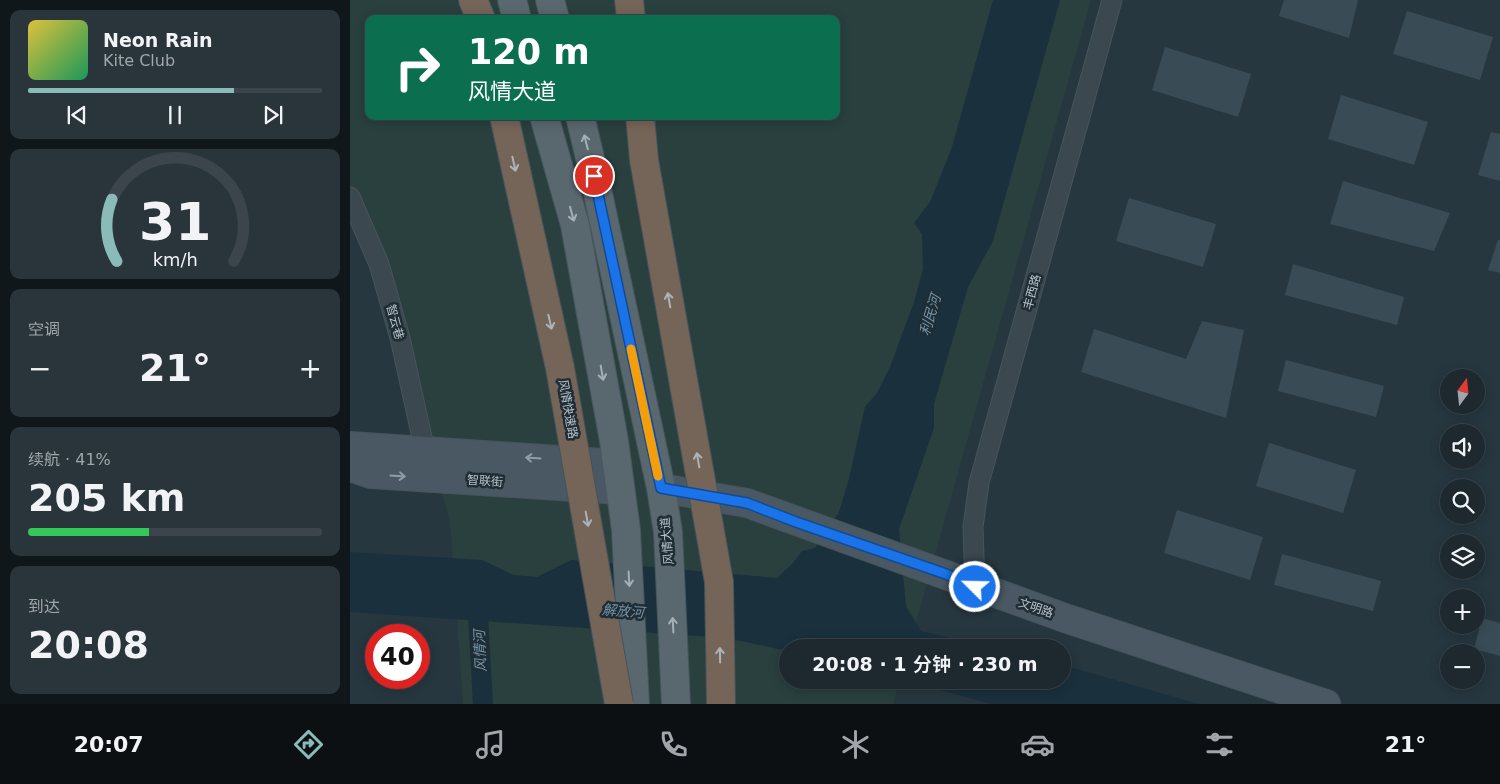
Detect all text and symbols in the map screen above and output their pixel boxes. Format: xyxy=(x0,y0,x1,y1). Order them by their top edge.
text: Neon Rain xyxy=(103,29,212,51)
text: 120 m xyxy=(468,32,590,72)
icon: right xyxy=(385,35,450,100)
text: Kite Club xyxy=(103,51,175,70)
text: 风情大道 xyxy=(468,79,556,104)
icon: previous xyxy=(63,101,91,129)
icon: pause xyxy=(161,101,189,129)
icon: next xyxy=(259,101,287,129)
one-way arrow xyxy=(581,135,590,151)
one-way arrow xyxy=(510,155,519,171)
pin xyxy=(573,155,615,197)
icon: arrive xyxy=(580,162,608,190)
text: 31 xyxy=(139,192,211,252)
one-way arrow xyxy=(567,205,577,221)
text: km/h xyxy=(152,249,198,270)
street label: 丰西路 xyxy=(1021,273,1043,311)
water label: 利民河 xyxy=(916,290,945,337)
one-way arrow xyxy=(664,292,674,308)
street label: 智云巷 xyxy=(384,303,406,341)
one-way arrow xyxy=(546,314,555,330)
text: 空调 xyxy=(28,320,60,339)
text: 21° xyxy=(139,346,211,390)
text: − xyxy=(28,352,51,385)
text: + xyxy=(299,352,322,385)
one-way arrow xyxy=(598,365,608,381)
north arrow xyxy=(1440,369,1485,414)
map controls xyxy=(1440,369,1485,689)
street label: 风情快速路 xyxy=(556,378,580,440)
button: sound xyxy=(1440,424,1485,469)
text: 续航 · 41% xyxy=(28,450,111,469)
one-way arrow xyxy=(692,452,702,468)
one-way arrow xyxy=(526,453,542,463)
one-way arrow xyxy=(389,471,405,481)
street label: 智联街 xyxy=(467,473,503,489)
text: 205 km xyxy=(28,476,185,520)
button: search xyxy=(1440,479,1485,524)
one-way arrow xyxy=(583,511,593,527)
street label: 风情大道 xyxy=(658,516,676,566)
button: layers xyxy=(1440,534,1485,579)
position arrow xyxy=(948,560,1000,612)
one-way arrow xyxy=(624,570,634,586)
button: + xyxy=(1440,589,1485,634)
street label: 文明路 xyxy=(1017,596,1055,620)
text: 到达 xyxy=(28,597,60,616)
water label: 解放河 xyxy=(601,601,648,621)
one-way arrow xyxy=(668,617,677,633)
text: 20:08 xyxy=(28,623,149,667)
speed limit sign: 40 xyxy=(365,624,430,689)
water label: 风情河 xyxy=(471,627,489,672)
button: − xyxy=(1440,644,1485,689)
one-way arrow xyxy=(715,648,725,664)
text: 20:08 · 1 分钟 · 230 m xyxy=(812,653,1038,675)
icon: directions xyxy=(291,727,326,762)
icon: music xyxy=(473,727,508,762)
icon: phone xyxy=(656,727,691,762)
icon: climate xyxy=(838,727,873,762)
icon: car xyxy=(1020,727,1055,762)
icon: filters xyxy=(1202,727,1237,762)
text: 20:07 xyxy=(74,732,144,757)
text: 21° xyxy=(1385,732,1426,757)

